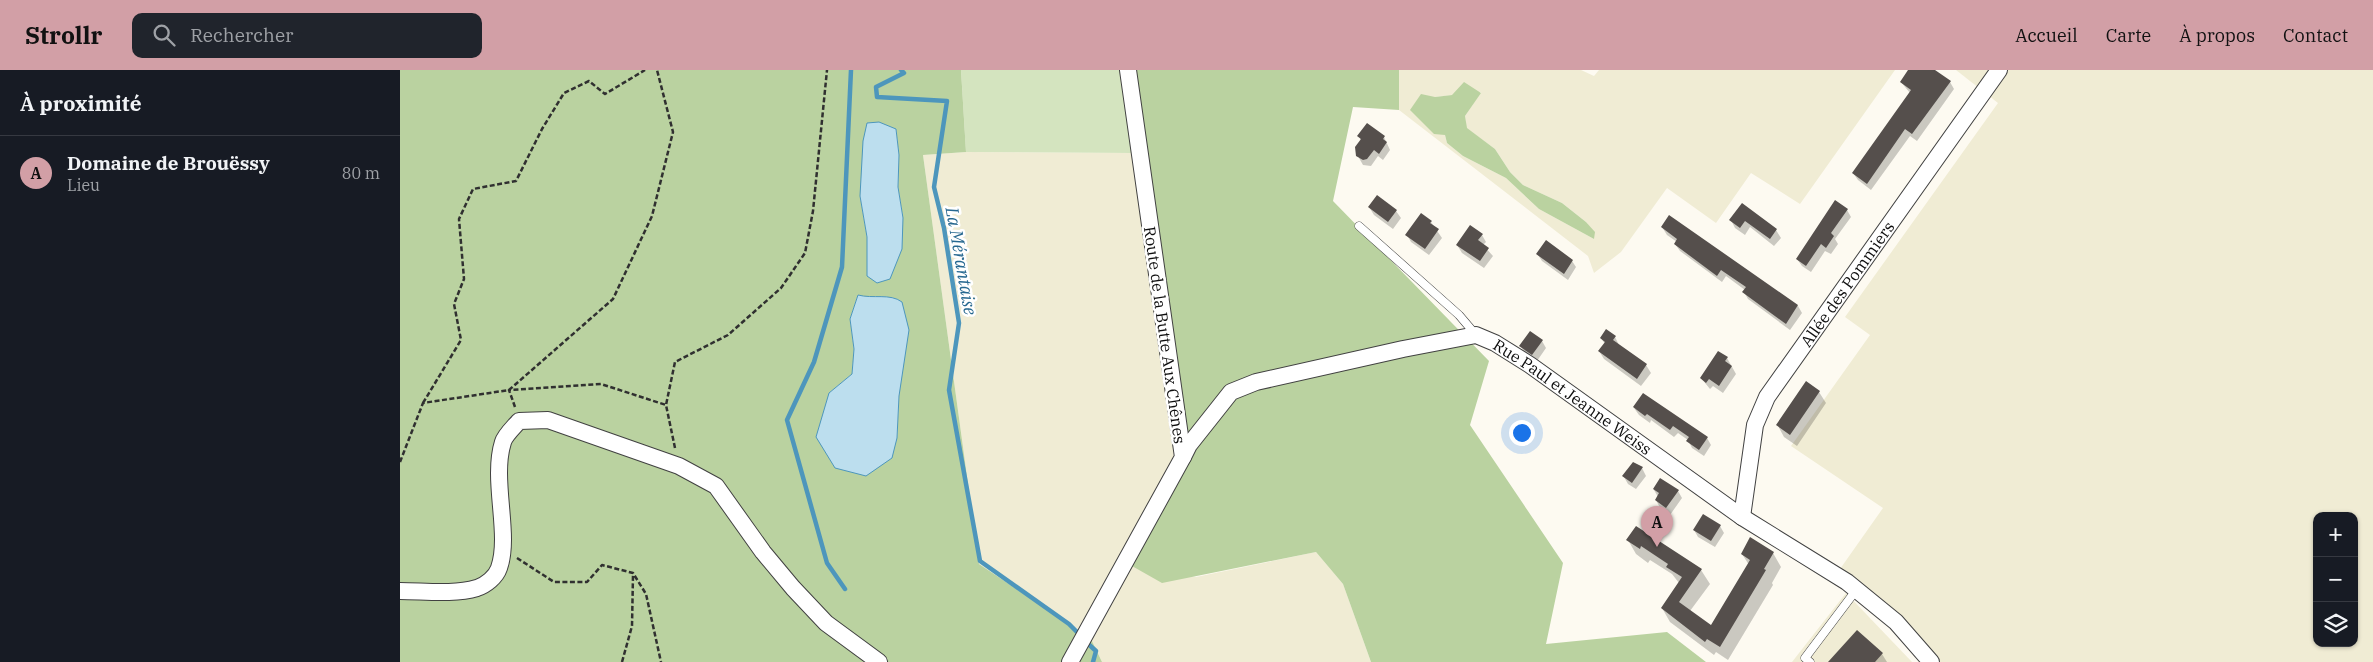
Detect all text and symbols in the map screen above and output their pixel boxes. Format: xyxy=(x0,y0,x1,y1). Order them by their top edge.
search box xyxy=(132,13,482,58)
text: Strollr xyxy=(25,19,102,51)
icon: search xyxy=(150,21,178,49)
text: Rechercher xyxy=(190,23,294,47)
text: Accueil xyxy=(2015,24,2078,47)
text: Carte xyxy=(2106,24,2151,47)
text: À propos xyxy=(2179,24,2255,47)
text: Contact xyxy=(2283,24,2348,47)
text: À proximité xyxy=(20,89,142,117)
text: Domaine de Brouëssy xyxy=(67,151,270,175)
text: A xyxy=(30,163,42,183)
text: 80 m xyxy=(342,163,380,183)
text: Lieu xyxy=(67,175,100,195)
water label: La Mérantaise xyxy=(940,204,982,317)
street label: Allée des Pommiers xyxy=(1796,217,1898,350)
street label: Route de la Butte Aux Chênes xyxy=(1140,225,1190,445)
street label: Rue Paul et Jeanne Weiss xyxy=(1490,334,1656,459)
your location xyxy=(1509,420,1535,446)
pin: A xyxy=(1641,506,1673,547)
map controls xyxy=(2313,512,2358,647)
button: + xyxy=(2313,512,2358,557)
button: − xyxy=(2313,557,2358,602)
button: layers xyxy=(2313,602,2358,647)

